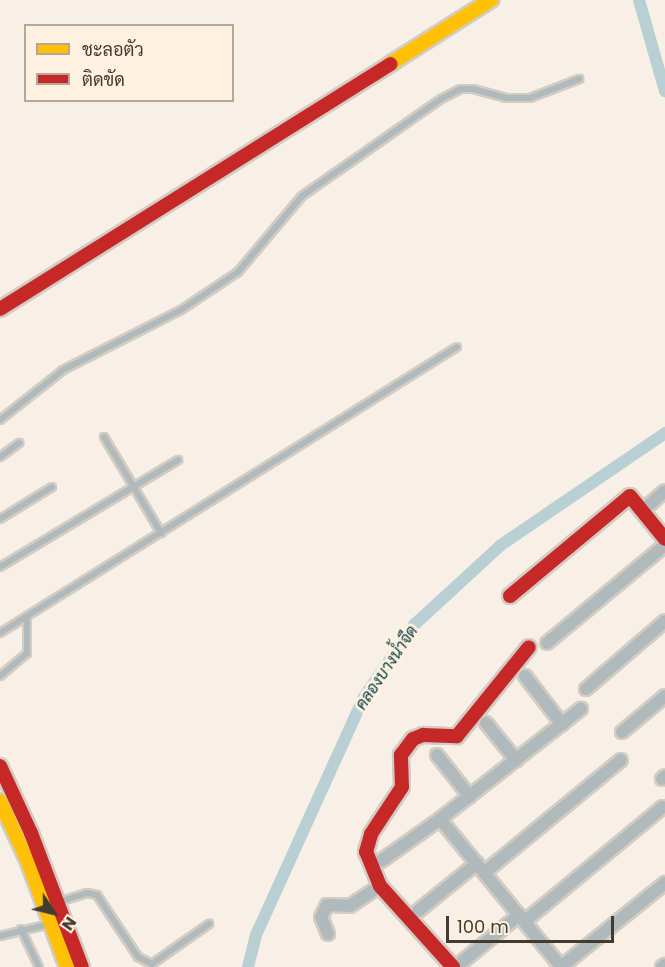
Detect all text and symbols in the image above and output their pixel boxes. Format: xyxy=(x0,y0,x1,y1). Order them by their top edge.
legend xyxy=(24,24,234,102)
text: ชะลอตัว xyxy=(82,37,144,62)
text: ติดขัด xyxy=(82,67,125,92)
water label: คลองบางน้ำจืด xyxy=(352,622,422,714)
north arrow xyxy=(24,883,84,943)
scale bar xyxy=(449,904,617,942)
text: N xyxy=(56,912,82,935)
text: 100 m xyxy=(457,914,509,939)

